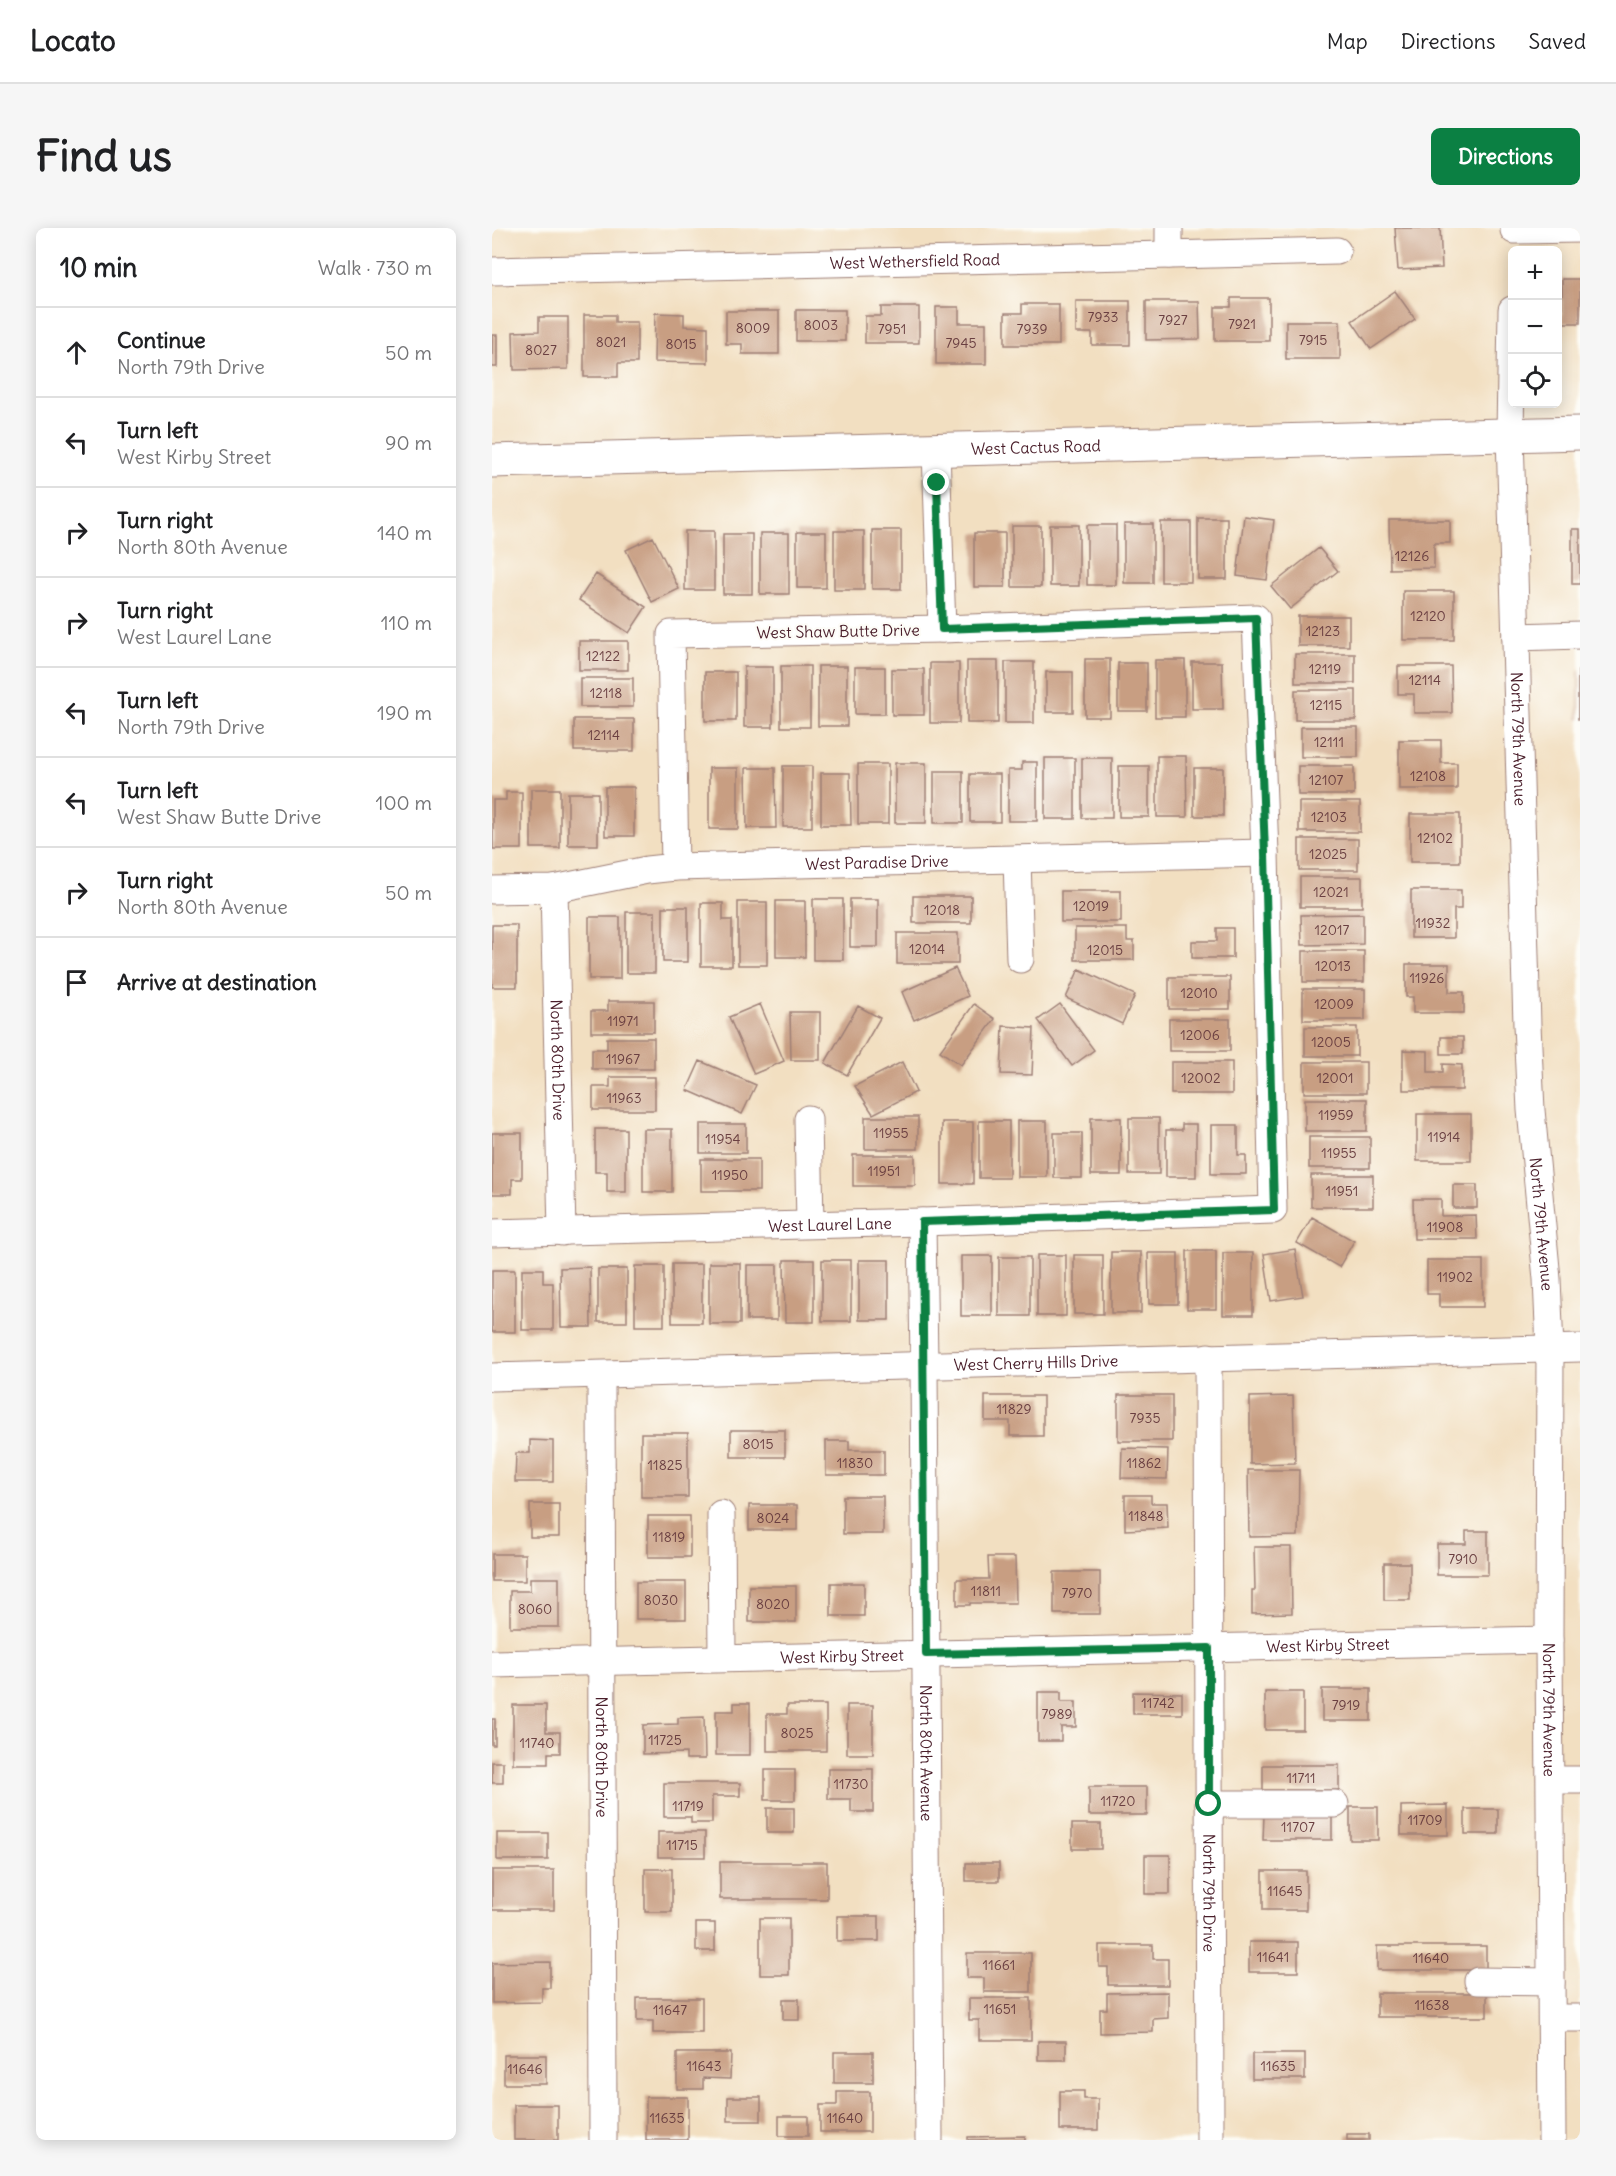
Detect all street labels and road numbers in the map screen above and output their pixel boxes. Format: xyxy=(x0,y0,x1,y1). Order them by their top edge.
street label: West Wethersfield Road xyxy=(829,249,1000,273)
street label: West Cactus Road xyxy=(971,435,1101,459)
street label: West Shaw Butte Drive xyxy=(756,620,920,642)
street label: North 79th Avenue xyxy=(1507,672,1531,806)
street label: West Paradise Drive xyxy=(805,851,949,874)
street label: North 80th Drive xyxy=(547,999,569,1121)
street label: North 79th Avenue xyxy=(1526,1156,1558,1291)
street label: West Laurel Lane xyxy=(768,1213,892,1236)
street label: West Cherry Hills Drive xyxy=(953,1350,1118,1375)
street label: West Kirby Street xyxy=(1266,1634,1390,1656)
street label: North 79th Avenue xyxy=(1539,1643,1560,1777)
street label: West Kirby Street xyxy=(780,1645,905,1667)
street label: North 80th Avenue xyxy=(916,1685,937,1821)
street label: North 80th Drive xyxy=(592,1696,612,1818)
street label: North 79th Drive xyxy=(1199,1834,1220,1952)

